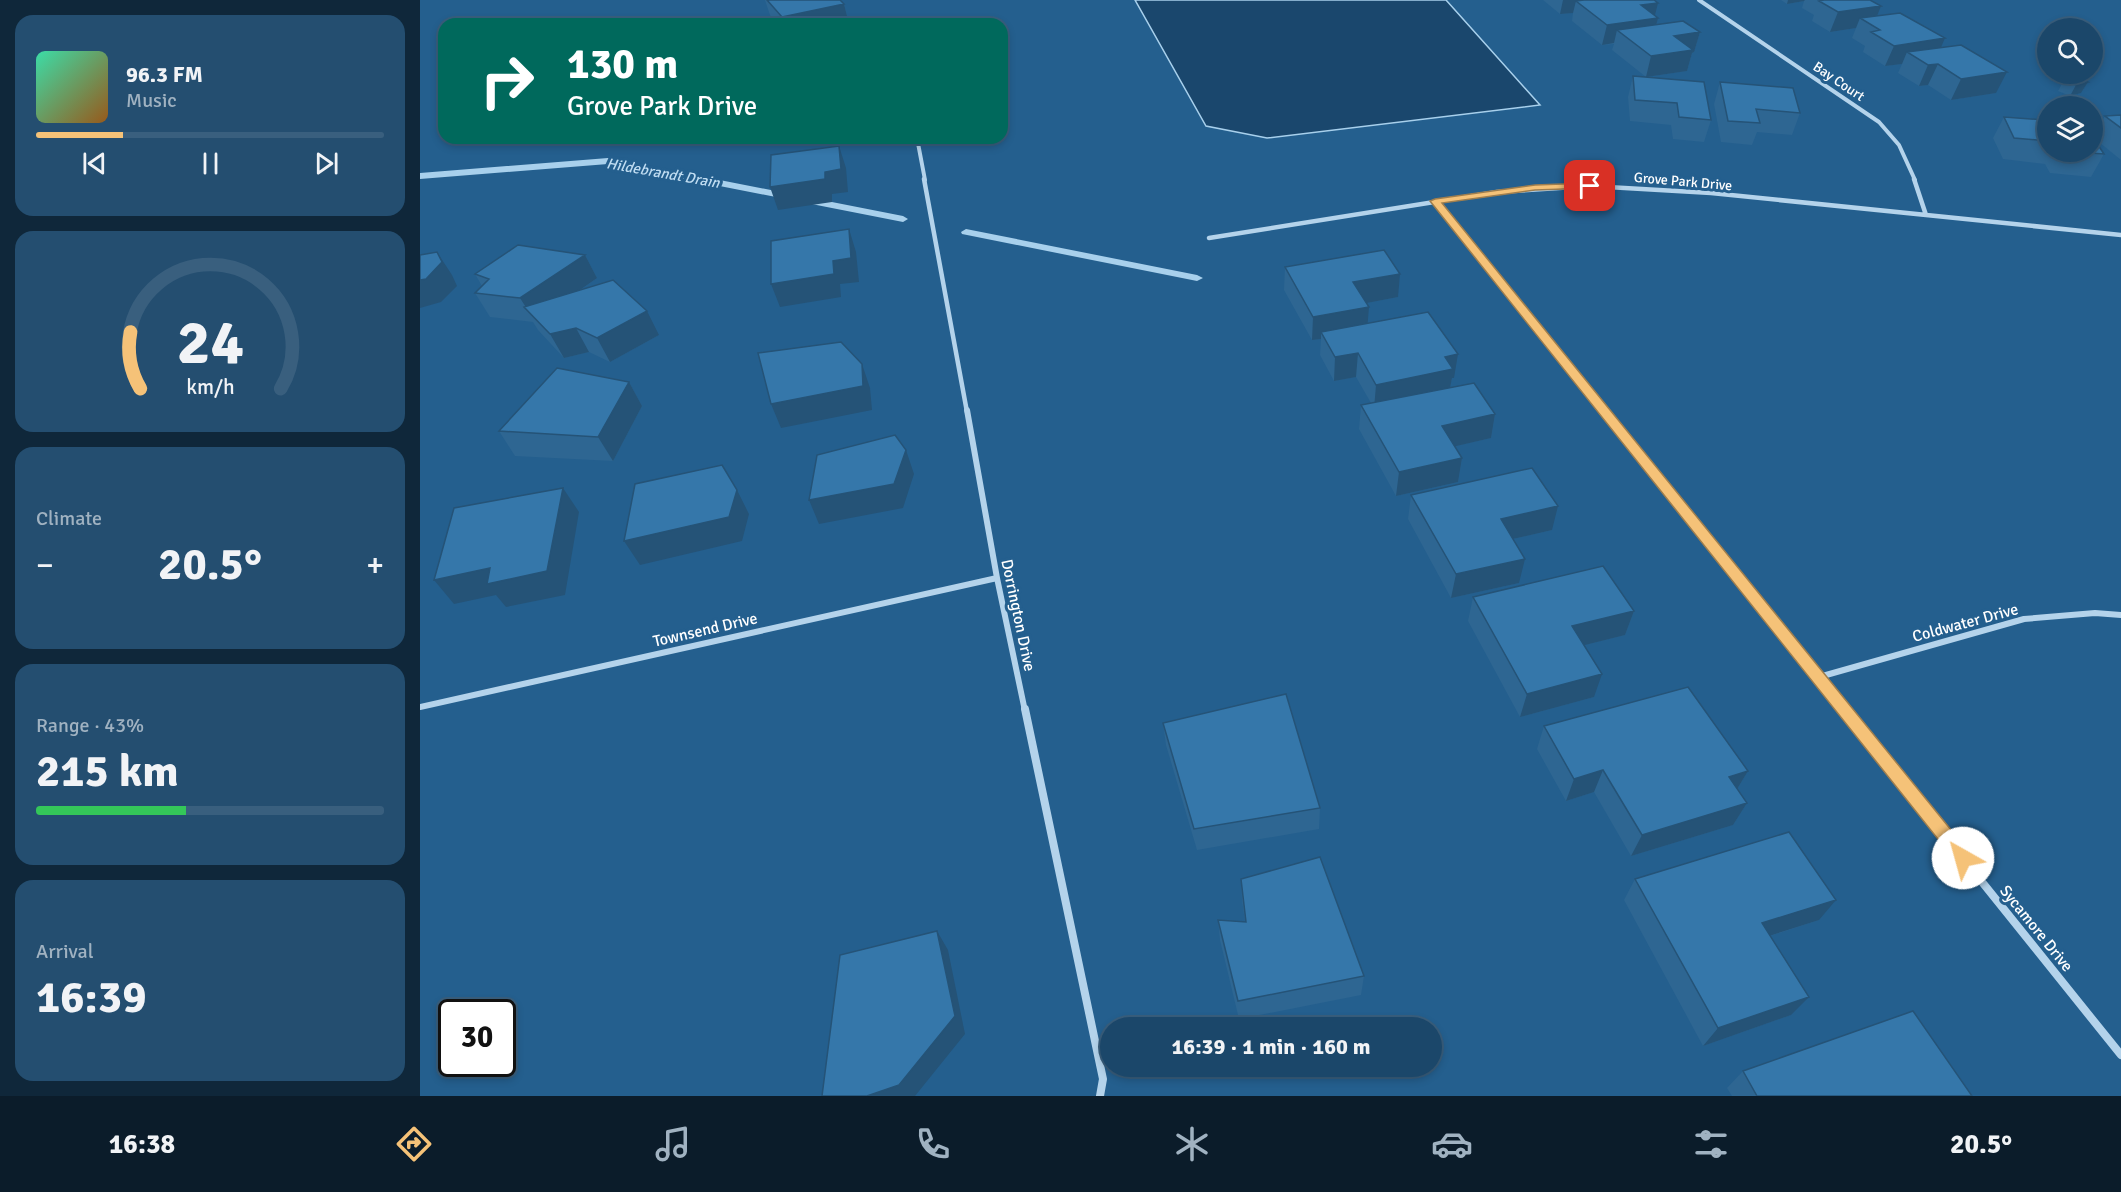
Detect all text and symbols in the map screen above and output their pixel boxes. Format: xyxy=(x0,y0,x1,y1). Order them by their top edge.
map controls xyxy=(2037,18,2103,162)
button: search xyxy=(2037,18,2103,84)
text: 130 m xyxy=(567,39,678,90)
icon: right xyxy=(468,42,546,120)
street label: Bay Court xyxy=(1810,58,1868,105)
text: 96.3 FM xyxy=(126,61,203,88)
text: Music xyxy=(126,88,177,113)
text: Grove Park Drive xyxy=(567,90,757,123)
button: layers xyxy=(2037,96,2103,162)
icon: previous xyxy=(78,147,111,180)
icon: pause xyxy=(194,147,227,180)
icon: next xyxy=(310,147,343,180)
water label: Hildebrandt Drain xyxy=(605,154,722,192)
pin xyxy=(1564,160,1615,211)
icon: arrive xyxy=(1573,169,1606,202)
street label: Grove Park Drive xyxy=(1633,169,1733,194)
text: 24 xyxy=(176,304,244,381)
text: km/h xyxy=(186,374,234,400)
text: Climate xyxy=(36,506,102,531)
text: 20.5° xyxy=(158,537,262,592)
text: − xyxy=(36,545,54,586)
text: + xyxy=(366,545,384,586)
street label: Dorrington Drive xyxy=(996,557,1040,673)
street label: Coldwater Drive xyxy=(1910,599,2020,647)
street label: Townsend Drive xyxy=(651,608,759,652)
text: Range · 43% xyxy=(36,713,144,738)
text: 215 km xyxy=(36,744,179,799)
position arrow xyxy=(1931,826,1995,890)
street label: Sycamore Drive xyxy=(1995,881,2077,976)
text: Arrival xyxy=(36,939,94,964)
text: 16:39 xyxy=(36,970,146,1025)
speed limit sign: 30 xyxy=(438,999,516,1077)
text: 16:39 · 1 min · 160 m xyxy=(1171,1033,1371,1060)
icon: directions xyxy=(393,1123,435,1165)
icon: music xyxy=(652,1123,694,1165)
icon: phone xyxy=(912,1123,954,1165)
icon: climate xyxy=(1171,1123,1213,1165)
icon: car xyxy=(1431,1123,1473,1165)
icon: filters xyxy=(1690,1123,1732,1165)
text: 16:38 xyxy=(109,1128,175,1161)
text: 20.5° xyxy=(1950,1128,2012,1161)

